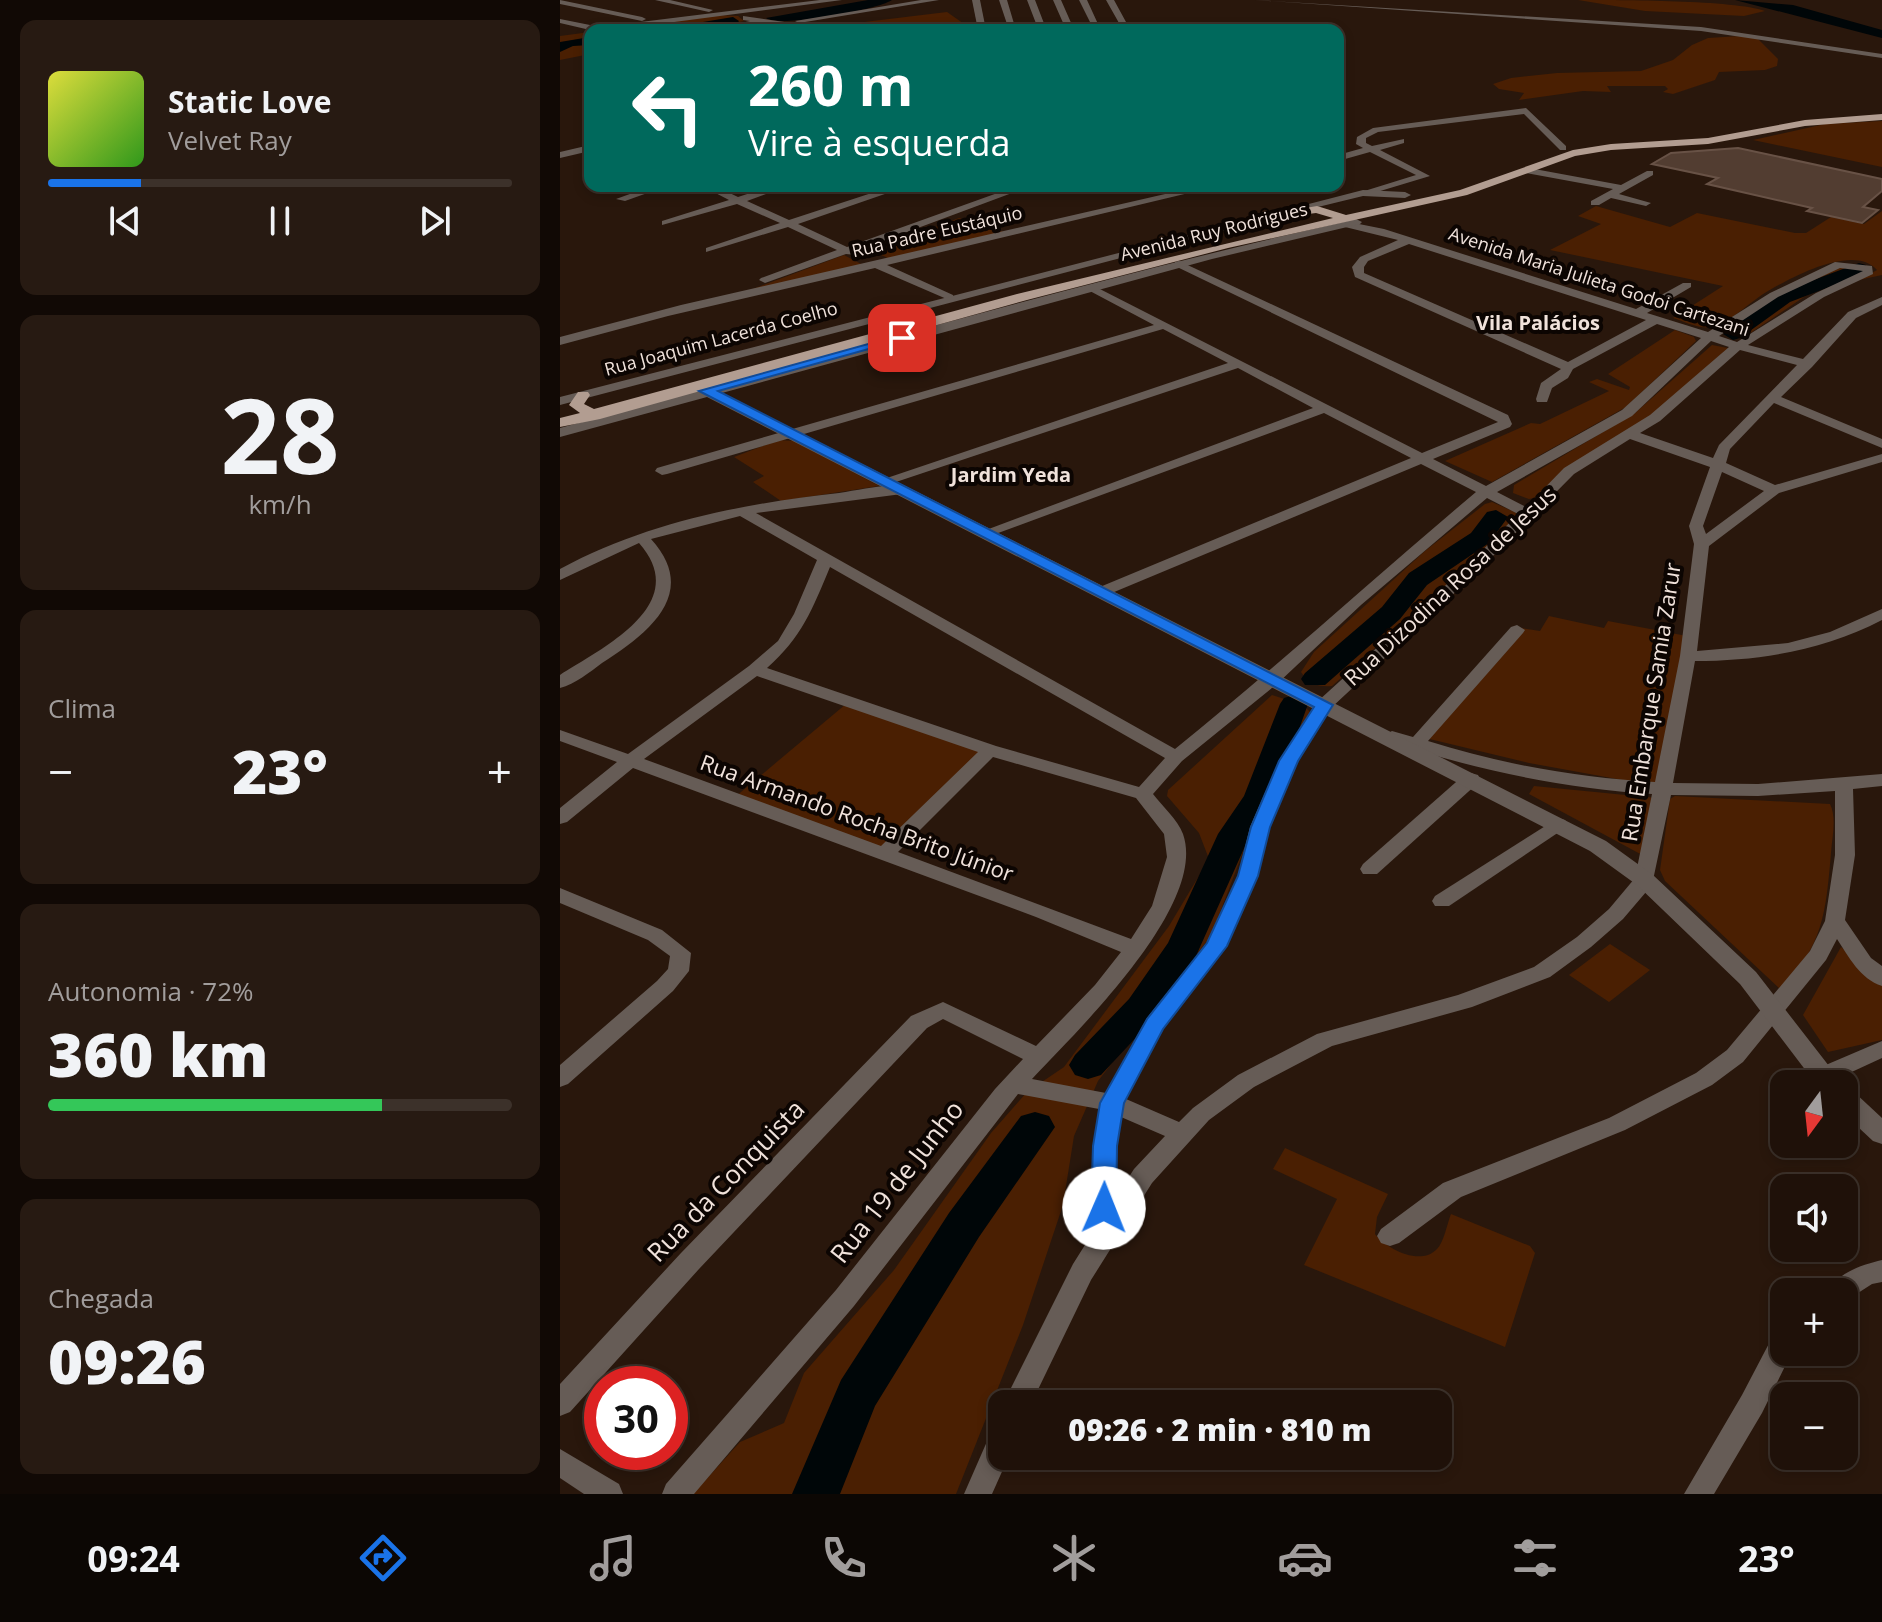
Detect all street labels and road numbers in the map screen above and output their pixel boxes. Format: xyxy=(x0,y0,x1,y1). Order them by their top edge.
street label: Avenida Ruy Rodrigues xyxy=(1118,196,1310,266)
street label: Rua Padre Eustáquio xyxy=(849,200,1024,262)
street label: Avenida Maria Julieta Godoi Cartezani xyxy=(1446,221,1753,341)
street label: Rua Joaquim Lacerda Coelho xyxy=(602,295,840,381)
street label: Rua Dizodina Rosa de Jesus xyxy=(1337,479,1562,692)
street label: Rua Embarque Samia Zarur xyxy=(1613,560,1687,843)
street label: Rua Armando Rocha Brito Júnior xyxy=(696,746,1018,888)
street label: Rua da Conquista xyxy=(638,1091,812,1269)
street label: Rua 19 de Junho xyxy=(821,1093,971,1270)

